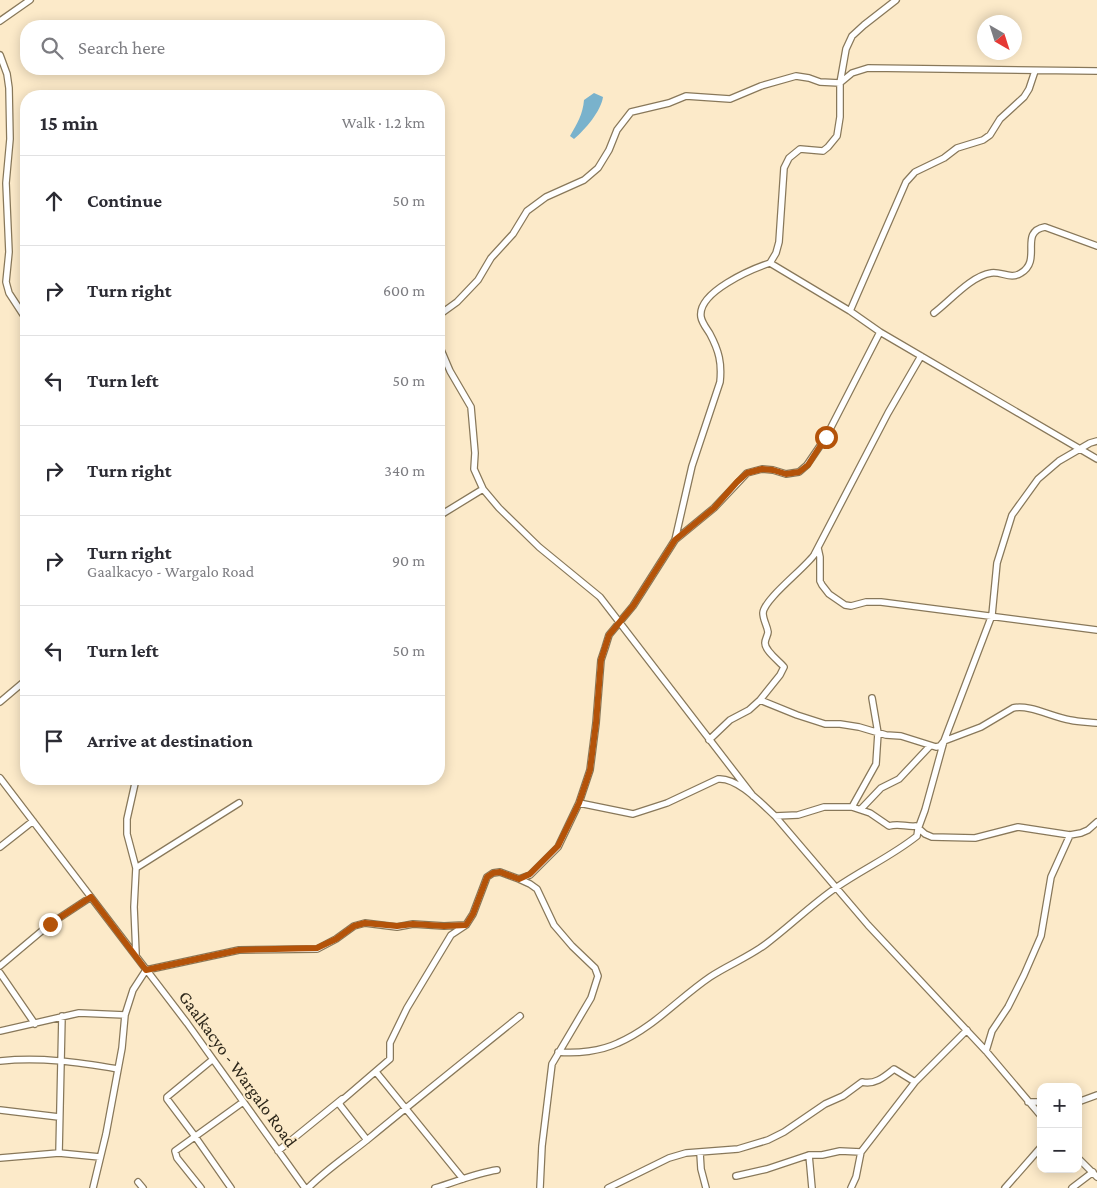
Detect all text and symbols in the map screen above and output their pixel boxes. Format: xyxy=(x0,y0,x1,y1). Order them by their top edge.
north arrow xyxy=(977,15,1022,60)
search box xyxy=(20,20,445,75)
icon: search xyxy=(38,34,66,62)
text: Search here xyxy=(78,37,165,58)
text: 15 min xyxy=(40,111,98,135)
text: Walk · 1.2 km xyxy=(342,114,425,131)
icon: ahead xyxy=(40,187,68,215)
text: Continue xyxy=(87,190,162,211)
text: 50 m xyxy=(393,192,425,209)
icon: right xyxy=(40,277,68,305)
text: Turn right xyxy=(87,280,172,301)
text: 600 m xyxy=(383,282,425,299)
icon: left xyxy=(40,367,68,395)
text: Turn left xyxy=(87,370,159,391)
text: 50 m xyxy=(393,372,425,389)
route start xyxy=(815,426,838,449)
icon: right xyxy=(40,457,68,485)
text: Turn right xyxy=(87,460,172,481)
text: 340 m xyxy=(384,462,425,479)
text: Turn right xyxy=(87,542,172,563)
icon: right xyxy=(40,547,68,575)
text: 90 m xyxy=(392,552,425,569)
text: Gaalkacyo - Wargalo Road xyxy=(87,563,254,580)
icon: left xyxy=(40,637,68,665)
text: Turn left xyxy=(87,640,159,661)
text: 50 m xyxy=(393,642,425,659)
icon: arrive xyxy=(40,727,68,755)
text: Arrive at destination xyxy=(87,730,253,751)
route end xyxy=(39,913,62,936)
street label: Gaalkacyo - Wargalo Road xyxy=(175,987,302,1151)
map controls xyxy=(1037,1083,1082,1173)
button: + xyxy=(1037,1083,1082,1128)
button: − xyxy=(1037,1128,1082,1173)

